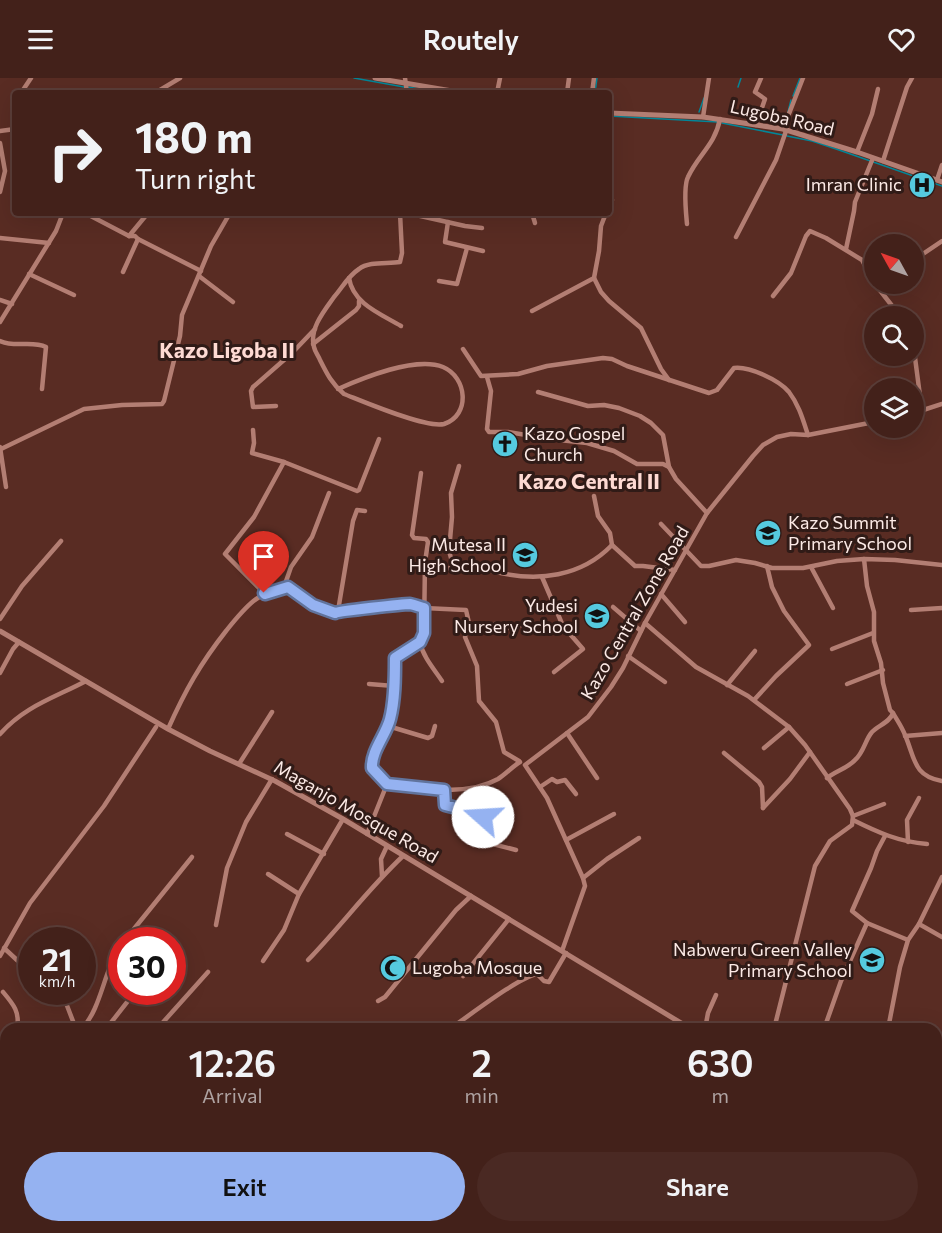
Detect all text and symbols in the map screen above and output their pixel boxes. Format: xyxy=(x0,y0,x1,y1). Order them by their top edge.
icon: menu xyxy=(24,23,57,56)
text: Routely xyxy=(423,23,519,56)
icon: heart xyxy=(885,23,918,56)
street label: Lugoba Road xyxy=(728,94,836,140)
text: 180 m xyxy=(135,110,253,162)
icon: right xyxy=(36,114,114,192)
text: Turn right xyxy=(135,162,255,195)
hospital icon: Imran Clinic xyxy=(907,170,937,200)
place label: Imran Clinic xyxy=(806,173,902,195)
north arrow xyxy=(864,234,924,294)
map controls xyxy=(864,234,924,438)
button: search xyxy=(864,306,924,366)
district label: Kazo Ligoba II xyxy=(159,337,295,362)
button: layers xyxy=(864,378,924,438)
place label: Kazo Gospel Church xyxy=(524,422,625,465)
church icon: Kazo Gospel Church xyxy=(490,429,520,459)
district label: Kazo Central II xyxy=(518,468,660,493)
place label: Kazo Summit Primary School xyxy=(788,511,912,554)
school or university icon: Kazo Summit Primary School xyxy=(753,518,783,548)
street label: Kazo Central Zone Road xyxy=(575,522,693,703)
pin xyxy=(238,531,289,593)
place label: Mutesa II High School xyxy=(409,533,506,576)
icon: arrive xyxy=(247,540,280,573)
school or university icon: Mutesa II High School xyxy=(510,540,540,570)
place label: Yudesi Nursery School xyxy=(454,594,578,637)
school or university icon: Yudesi Nursery School xyxy=(582,601,612,631)
street label: Maganjo Mosque Road xyxy=(270,755,443,867)
position arrow xyxy=(451,785,515,849)
speed limit sign: 30 xyxy=(108,927,186,1005)
place label: Nabweru Green Valley Primary School xyxy=(673,938,852,981)
text: 21 xyxy=(42,940,72,977)
school or university icon: Nabweru Green Valley Primary School xyxy=(857,945,887,975)
mosque icon: Lugoba Mosque xyxy=(378,953,408,983)
place label: Lugoba Mosque xyxy=(412,956,542,978)
text: km/h xyxy=(39,972,75,990)
text: 12:26 xyxy=(188,1040,276,1084)
text: 2 xyxy=(471,1040,492,1084)
text: 630 xyxy=(687,1040,754,1084)
text: Arrival xyxy=(202,1083,263,1107)
text: min xyxy=(465,1083,499,1107)
text: m xyxy=(712,1083,729,1107)
button: Exit xyxy=(24,1152,465,1221)
button: Share xyxy=(477,1152,918,1221)

